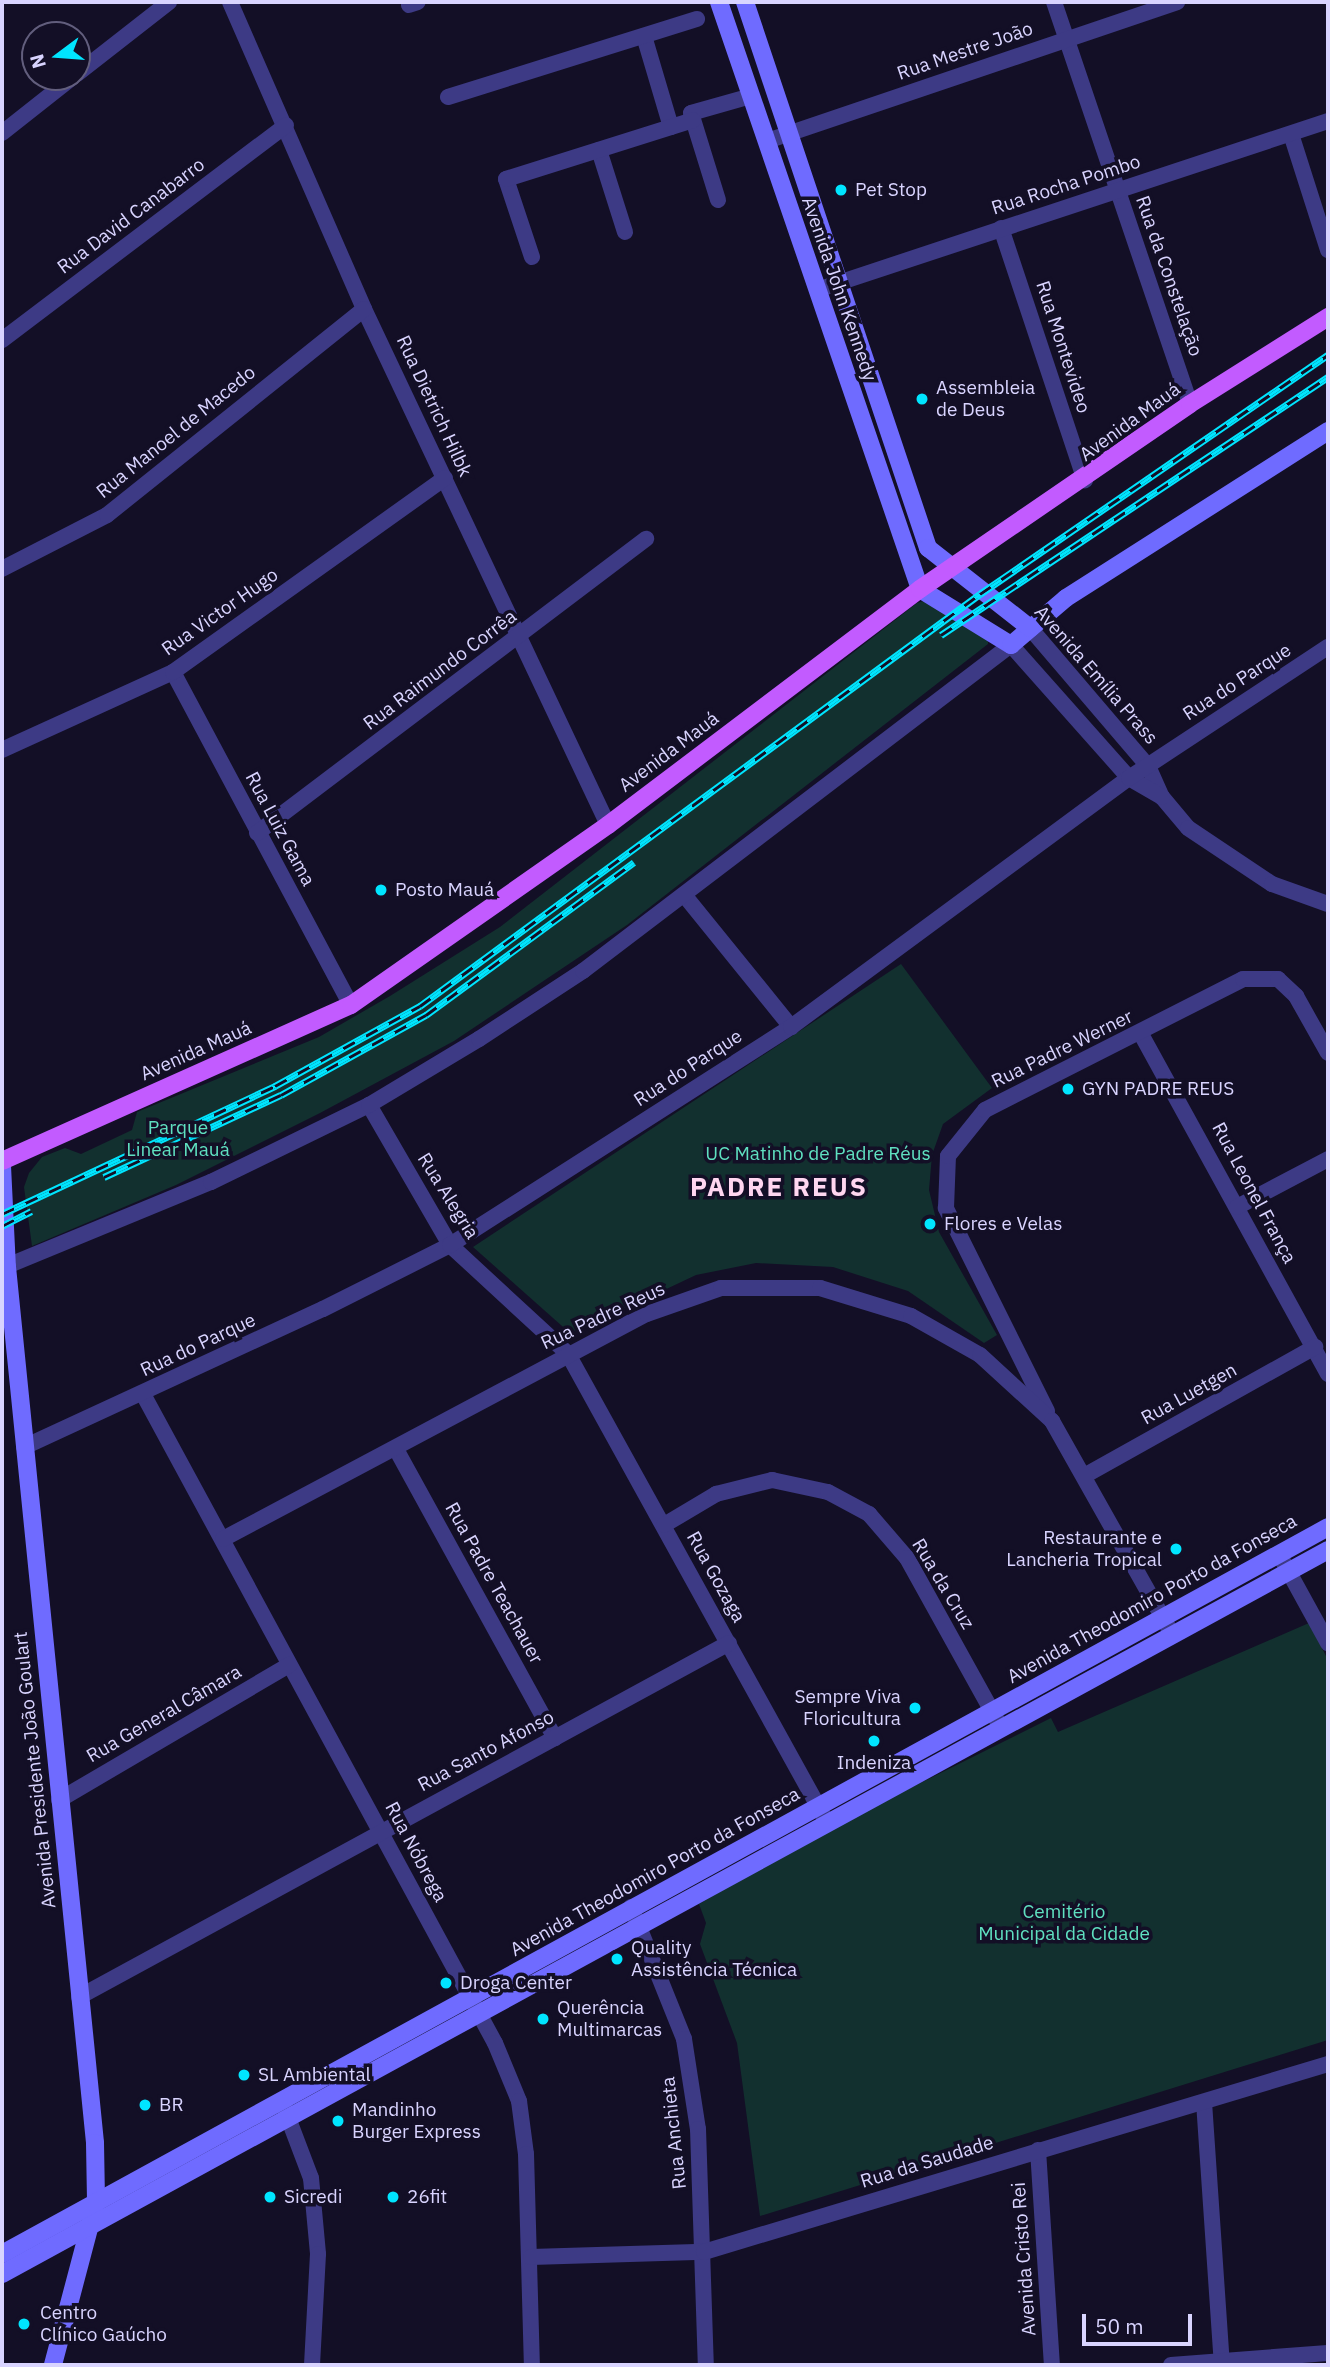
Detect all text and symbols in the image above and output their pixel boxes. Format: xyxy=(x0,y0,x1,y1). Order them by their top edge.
street label: Rua Mestre João xyxy=(894,17,1036,85)
north arrow xyxy=(21,21,91,91)
text: N xyxy=(24,51,51,71)
street label: Rua Rocha Pombo xyxy=(989,150,1143,220)
street label: Rua David Canabarro xyxy=(53,153,209,279)
place label: Pet Stop xyxy=(855,179,927,201)
marker: Pet Stop xyxy=(833,182,849,198)
street label: Rua da Constelação xyxy=(1131,193,1207,359)
street label: Avenida John Kennedy xyxy=(797,194,881,384)
street label: Rua Montevideo xyxy=(1031,278,1095,416)
street label: Rua Dietrich Hilbk xyxy=(391,332,477,480)
street label: Rua Manoel de Macedo xyxy=(92,361,260,503)
place label: Assembleia de Deus xyxy=(936,377,1035,421)
street label: Avenida Mauá xyxy=(1075,378,1185,466)
marker: Assembleia de Deus xyxy=(914,391,930,407)
street label: Rua Victor Hugo xyxy=(157,563,283,661)
street label: Avenida Emília Prass xyxy=(1030,601,1162,749)
street label: Rua Raimundo Corrêa xyxy=(359,605,521,735)
street label: Rua do Parque xyxy=(1179,639,1295,725)
street label: Avenida Mauá xyxy=(615,707,723,797)
street label: Rua Luiz Gama xyxy=(240,768,320,890)
place label: Posto Mauá xyxy=(395,879,494,901)
marker: Posto Mauá xyxy=(373,882,389,898)
street label: Rua Padre Werner xyxy=(988,1005,1136,1093)
street label: Avenida Mauá xyxy=(137,1016,255,1086)
street label: Rua do Parque xyxy=(630,1025,746,1111)
place label: GYN PADRE REUS xyxy=(1082,1078,1234,1100)
marker: GYN PADRE REUS xyxy=(1060,1081,1076,1097)
park label: Parque Linear Mauá xyxy=(126,1117,230,1161)
street label: Rua Leonel França xyxy=(1207,1118,1301,1268)
park label: UC Matinho de Padre Réus xyxy=(705,1143,931,1165)
street label: Rua Alegria xyxy=(413,1149,483,1243)
district label: PADRE REUS xyxy=(691,1171,867,1203)
place label: Flores e Velas xyxy=(944,1213,1062,1235)
marker: Flores e Velas xyxy=(922,1216,938,1232)
street label: Rua Padre Reus xyxy=(537,1277,669,1355)
street label: Rua do Parque xyxy=(137,1308,259,1382)
street label: Rua Luetgen xyxy=(1137,1358,1241,1430)
street label: Rua Padre Teachauer xyxy=(440,1498,548,1668)
street label: Avenida Theodomiro Porto da Fonseca xyxy=(1003,1510,1301,1688)
place label: Restaurante e Lancheria Tropical xyxy=(1006,1527,1162,1571)
street label: Rua Gozaga xyxy=(682,1528,750,1626)
street label: Rua da Cruz xyxy=(907,1535,979,1633)
marker: Restaurante e Lancheria Tropical xyxy=(1168,1541,1184,1557)
street label: Avenida Presidente João Goulart xyxy=(9,1630,61,1910)
street label: Rua General Câmara xyxy=(83,1660,245,1768)
place label: Sempre Viva Floricultura xyxy=(794,1686,901,1730)
marker: Sempre Viva Floricultura xyxy=(907,1700,923,1716)
street label: Rua Santo Afonso xyxy=(414,1706,558,1796)
marker: Indeniza xyxy=(866,1733,882,1749)
place label: Indeniza xyxy=(837,1752,911,1774)
street label: Avenida Theodomiro Porto da Fonseca xyxy=(506,1783,804,1961)
street label: Rua Nóbrega xyxy=(380,1798,452,1906)
park label: Cemitério Municipal da Cidade xyxy=(978,1901,1150,1945)
place label: Quality Assistência Técnica xyxy=(631,1937,797,1981)
marker: Quality Assistência Técnica xyxy=(609,1951,625,1967)
place label: Droga Center xyxy=(460,1972,572,1994)
marker: Droga Center xyxy=(438,1975,454,1991)
place label: Querência Multimarcas xyxy=(557,1997,662,2041)
marker: Querência Multimarcas xyxy=(535,2011,551,2027)
place label: SL Ambiental xyxy=(258,2064,371,2086)
marker: SL Ambiental xyxy=(236,2067,252,2083)
street label: Rua Anchieta xyxy=(657,2076,691,2190)
place label: BR xyxy=(159,2094,184,2116)
marker: BR xyxy=(137,2097,153,2113)
place label: Mandinho Burger Express xyxy=(352,2099,481,2143)
marker: Mandinho Burger Express xyxy=(330,2113,346,2129)
street label: Rua da Saudade xyxy=(858,2131,996,2193)
street label: Avenida Cristo Rei xyxy=(1007,2181,1041,2337)
place label: Sicredi xyxy=(284,2186,342,2208)
place label: 26fit xyxy=(407,2186,447,2208)
marker: Sicredi xyxy=(262,2189,278,2205)
marker: 26fit xyxy=(385,2189,401,2205)
scale bar xyxy=(1085,2300,1195,2344)
place label: Centro Clínico Gaúcho xyxy=(40,2302,167,2346)
text: 50 m xyxy=(1095,2312,1144,2340)
marker: Centro Clínico Gaúcho xyxy=(14,2314,34,2334)

